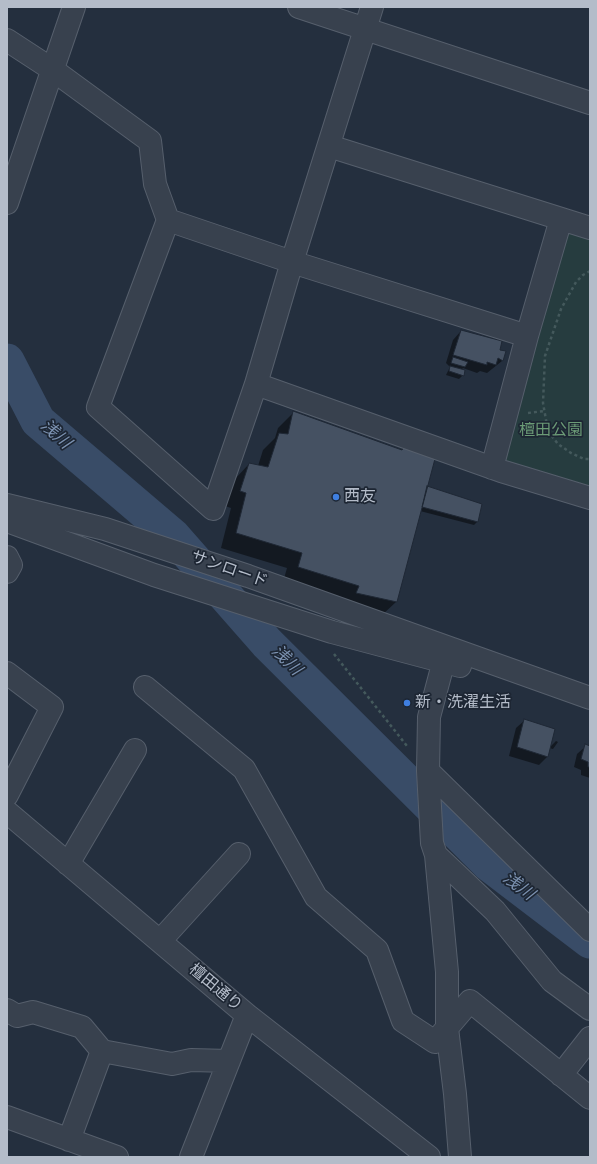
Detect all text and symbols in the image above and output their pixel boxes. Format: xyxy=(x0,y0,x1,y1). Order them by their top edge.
water label: 浅川 xyxy=(36,416,74,454)
park label: 檀田公園 xyxy=(519,421,583,441)
place label: 西友 xyxy=(344,487,376,507)
marker: 西友 xyxy=(331,492,341,502)
street label: サンロード xyxy=(188,548,270,592)
water label: 浅川 xyxy=(267,642,305,680)
place label: 新・洗濯生活 xyxy=(415,693,511,713)
marker: 新・洗濯生活 xyxy=(402,698,412,708)
water label: 浅川 xyxy=(498,869,538,905)
street label: 檀田通り xyxy=(184,960,246,1016)

